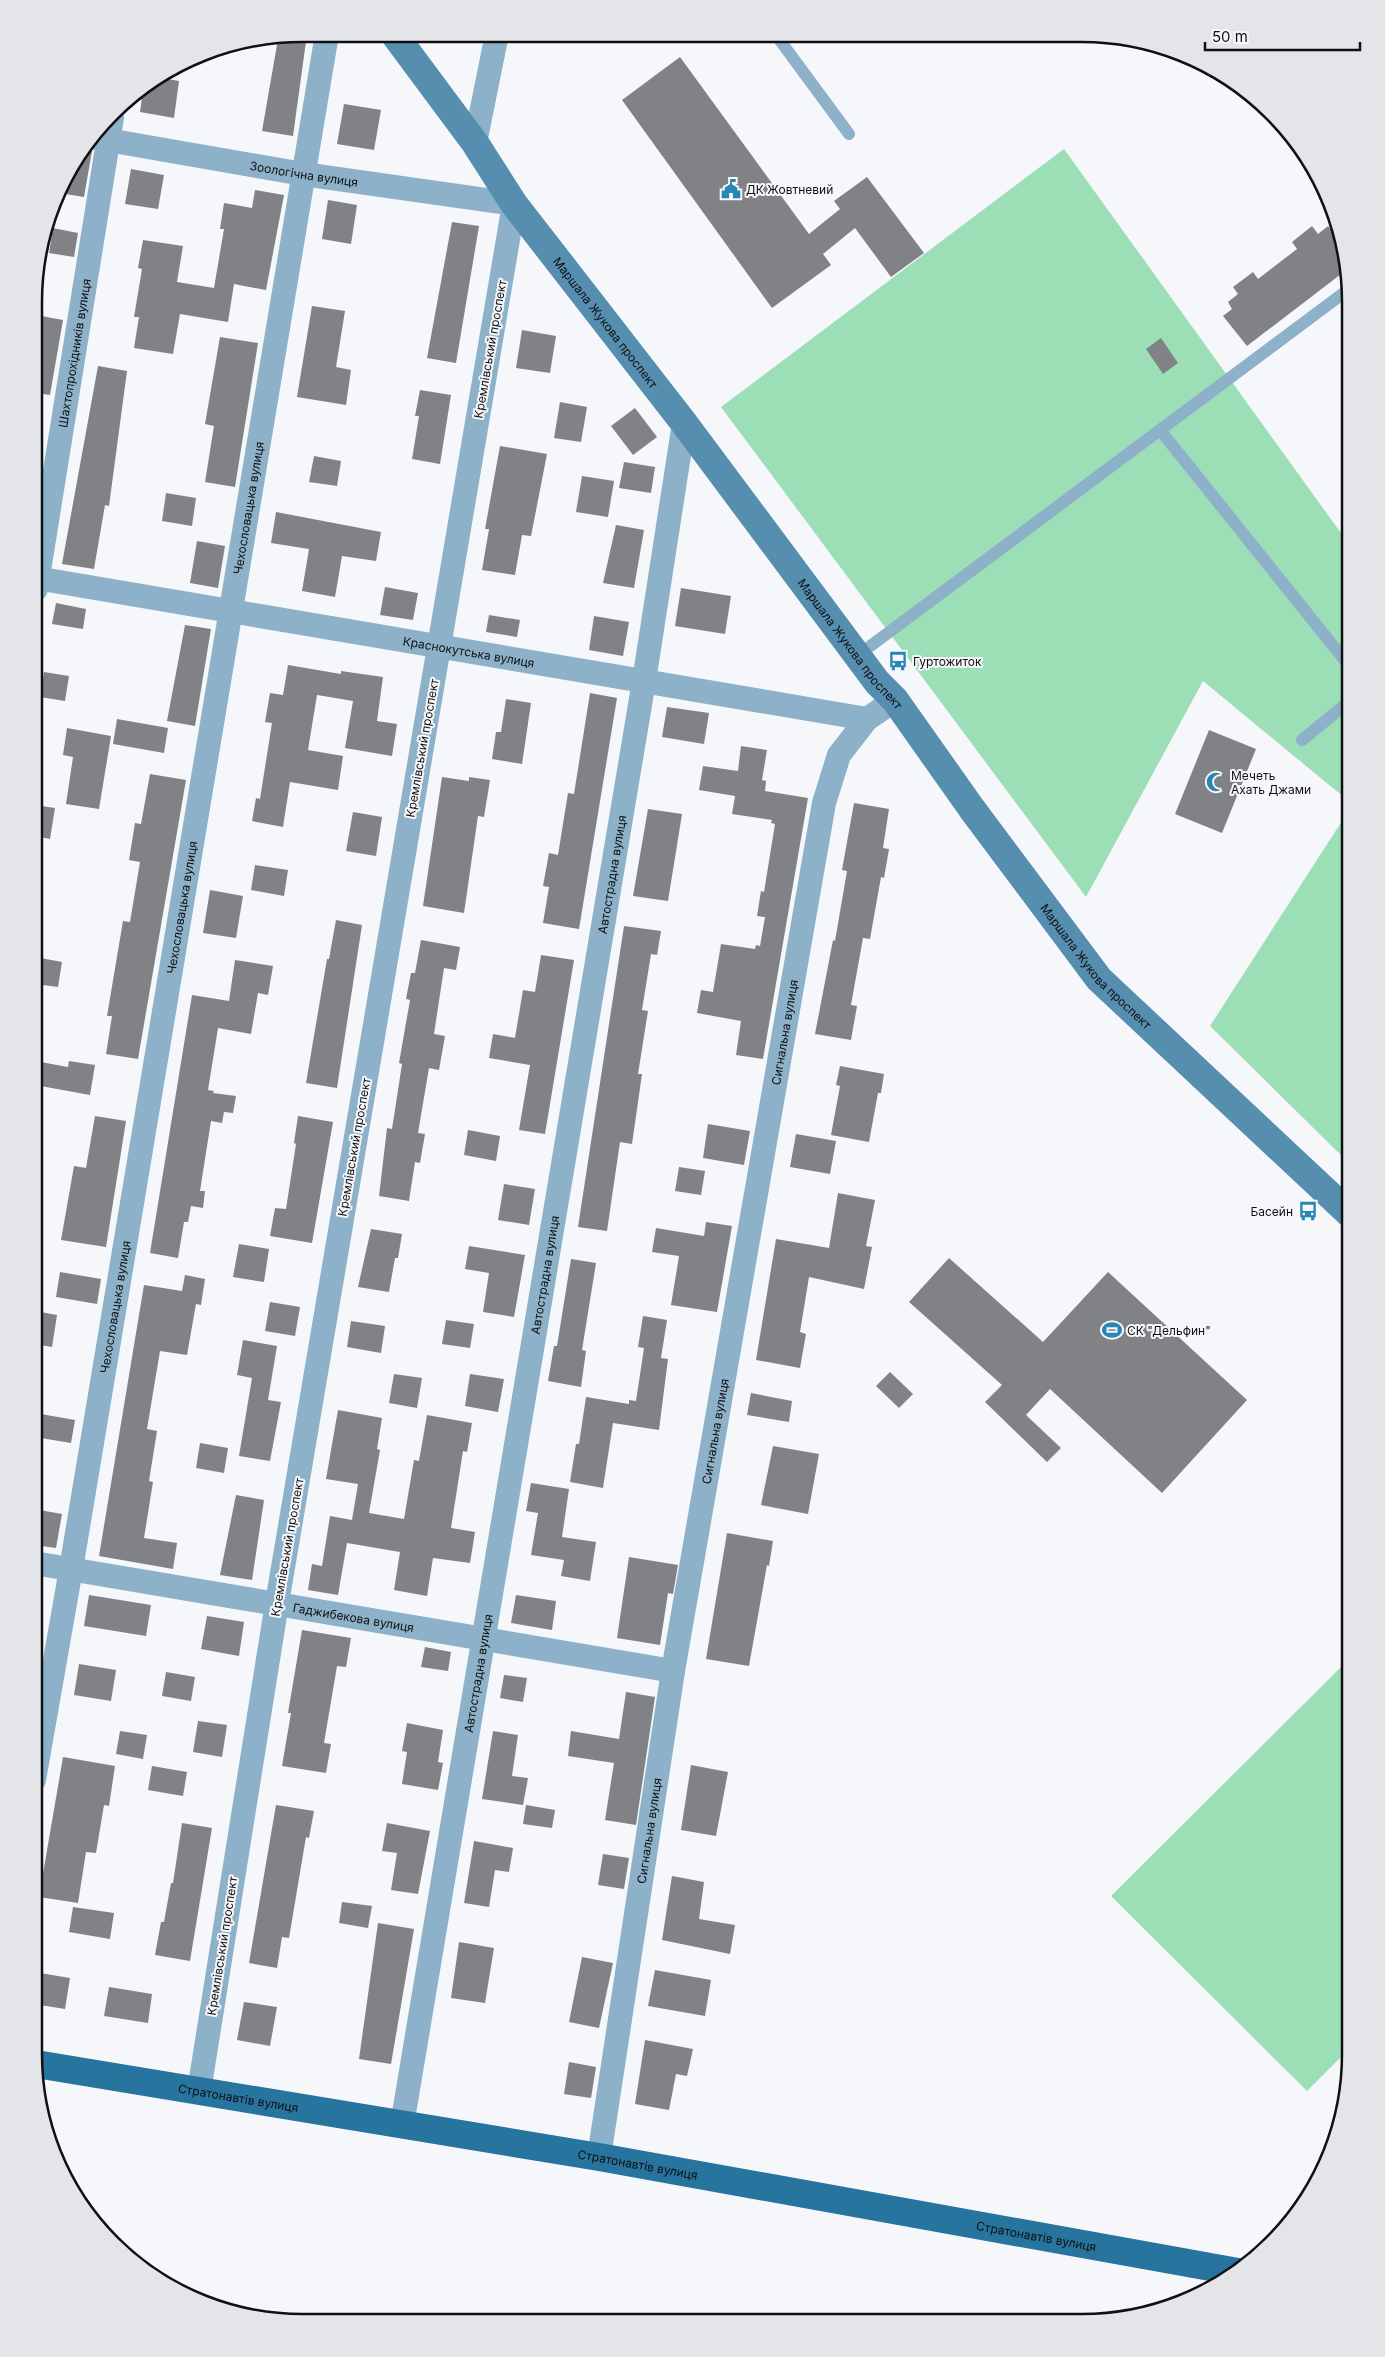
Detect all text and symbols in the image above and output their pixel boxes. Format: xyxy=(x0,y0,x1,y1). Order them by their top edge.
scale bar xyxy=(1205,20,1360,52)
text: 50 m xyxy=(1212,27,1248,46)
street label: Зоологічна вулиця xyxy=(249,157,359,189)
public building icon: ДК Жовтневий xyxy=(720,178,742,200)
place label: ДК Жовтневий xyxy=(746,182,833,197)
street label: Маршала Жукова проспект xyxy=(550,254,662,391)
street label: Шахтопрохідників вулиця xyxy=(55,277,93,429)
street label: Кремлівський проспект xyxy=(470,278,510,419)
street label: Чехословацька вулиця xyxy=(230,440,266,575)
street label: Маршала Жукова проспект xyxy=(795,575,907,712)
street label: Краснокутська вулиця xyxy=(402,633,536,670)
bus stop icon: Гуртожиток xyxy=(887,650,909,672)
place label: Гуртожиток xyxy=(913,654,982,669)
street label: Кремлівський проспект xyxy=(402,677,442,818)
place label: Мечеть Ахать Джами xyxy=(1231,768,1311,797)
mosque icon: Мечеть Ахать Джами xyxy=(1205,771,1227,793)
street label: Автострадна вулиця xyxy=(594,814,629,935)
street label: Чехословацька вулиця xyxy=(163,840,200,975)
street label: Маршала Жукова проспект xyxy=(1038,900,1155,1032)
street label: Сигнальна вулиця xyxy=(768,978,801,1086)
street label: Кремлівський проспект xyxy=(334,1076,374,1217)
bus stop icon: Басейн xyxy=(1297,1200,1319,1222)
place label: Басейн xyxy=(1250,1204,1293,1219)
street label: Автострадна вулиця xyxy=(527,1214,562,1335)
street label: Чехословацька вулиця xyxy=(96,1239,133,1374)
sports icon: СК "Дельфин" xyxy=(1101,1319,1123,1341)
place label: СК "Дельфин" xyxy=(1127,1323,1211,1338)
street label: Сигнальна вулиця xyxy=(698,1377,731,1485)
street label: Кремлівський проспект xyxy=(267,1476,307,1617)
street label: Гаджибекова вулиця xyxy=(292,1599,415,1635)
street label: Автострадна вулиця xyxy=(460,1613,495,1734)
street label: Сигнальна вулиця xyxy=(633,1777,664,1885)
street label: Кремлівський проспект xyxy=(204,1875,240,2017)
street label: Стратонавтів вулиця xyxy=(177,2080,300,2115)
street label: Стратонавтів вулиця xyxy=(577,2146,699,2182)
street label: Стратонавтів вулиця xyxy=(975,2218,1098,2254)

